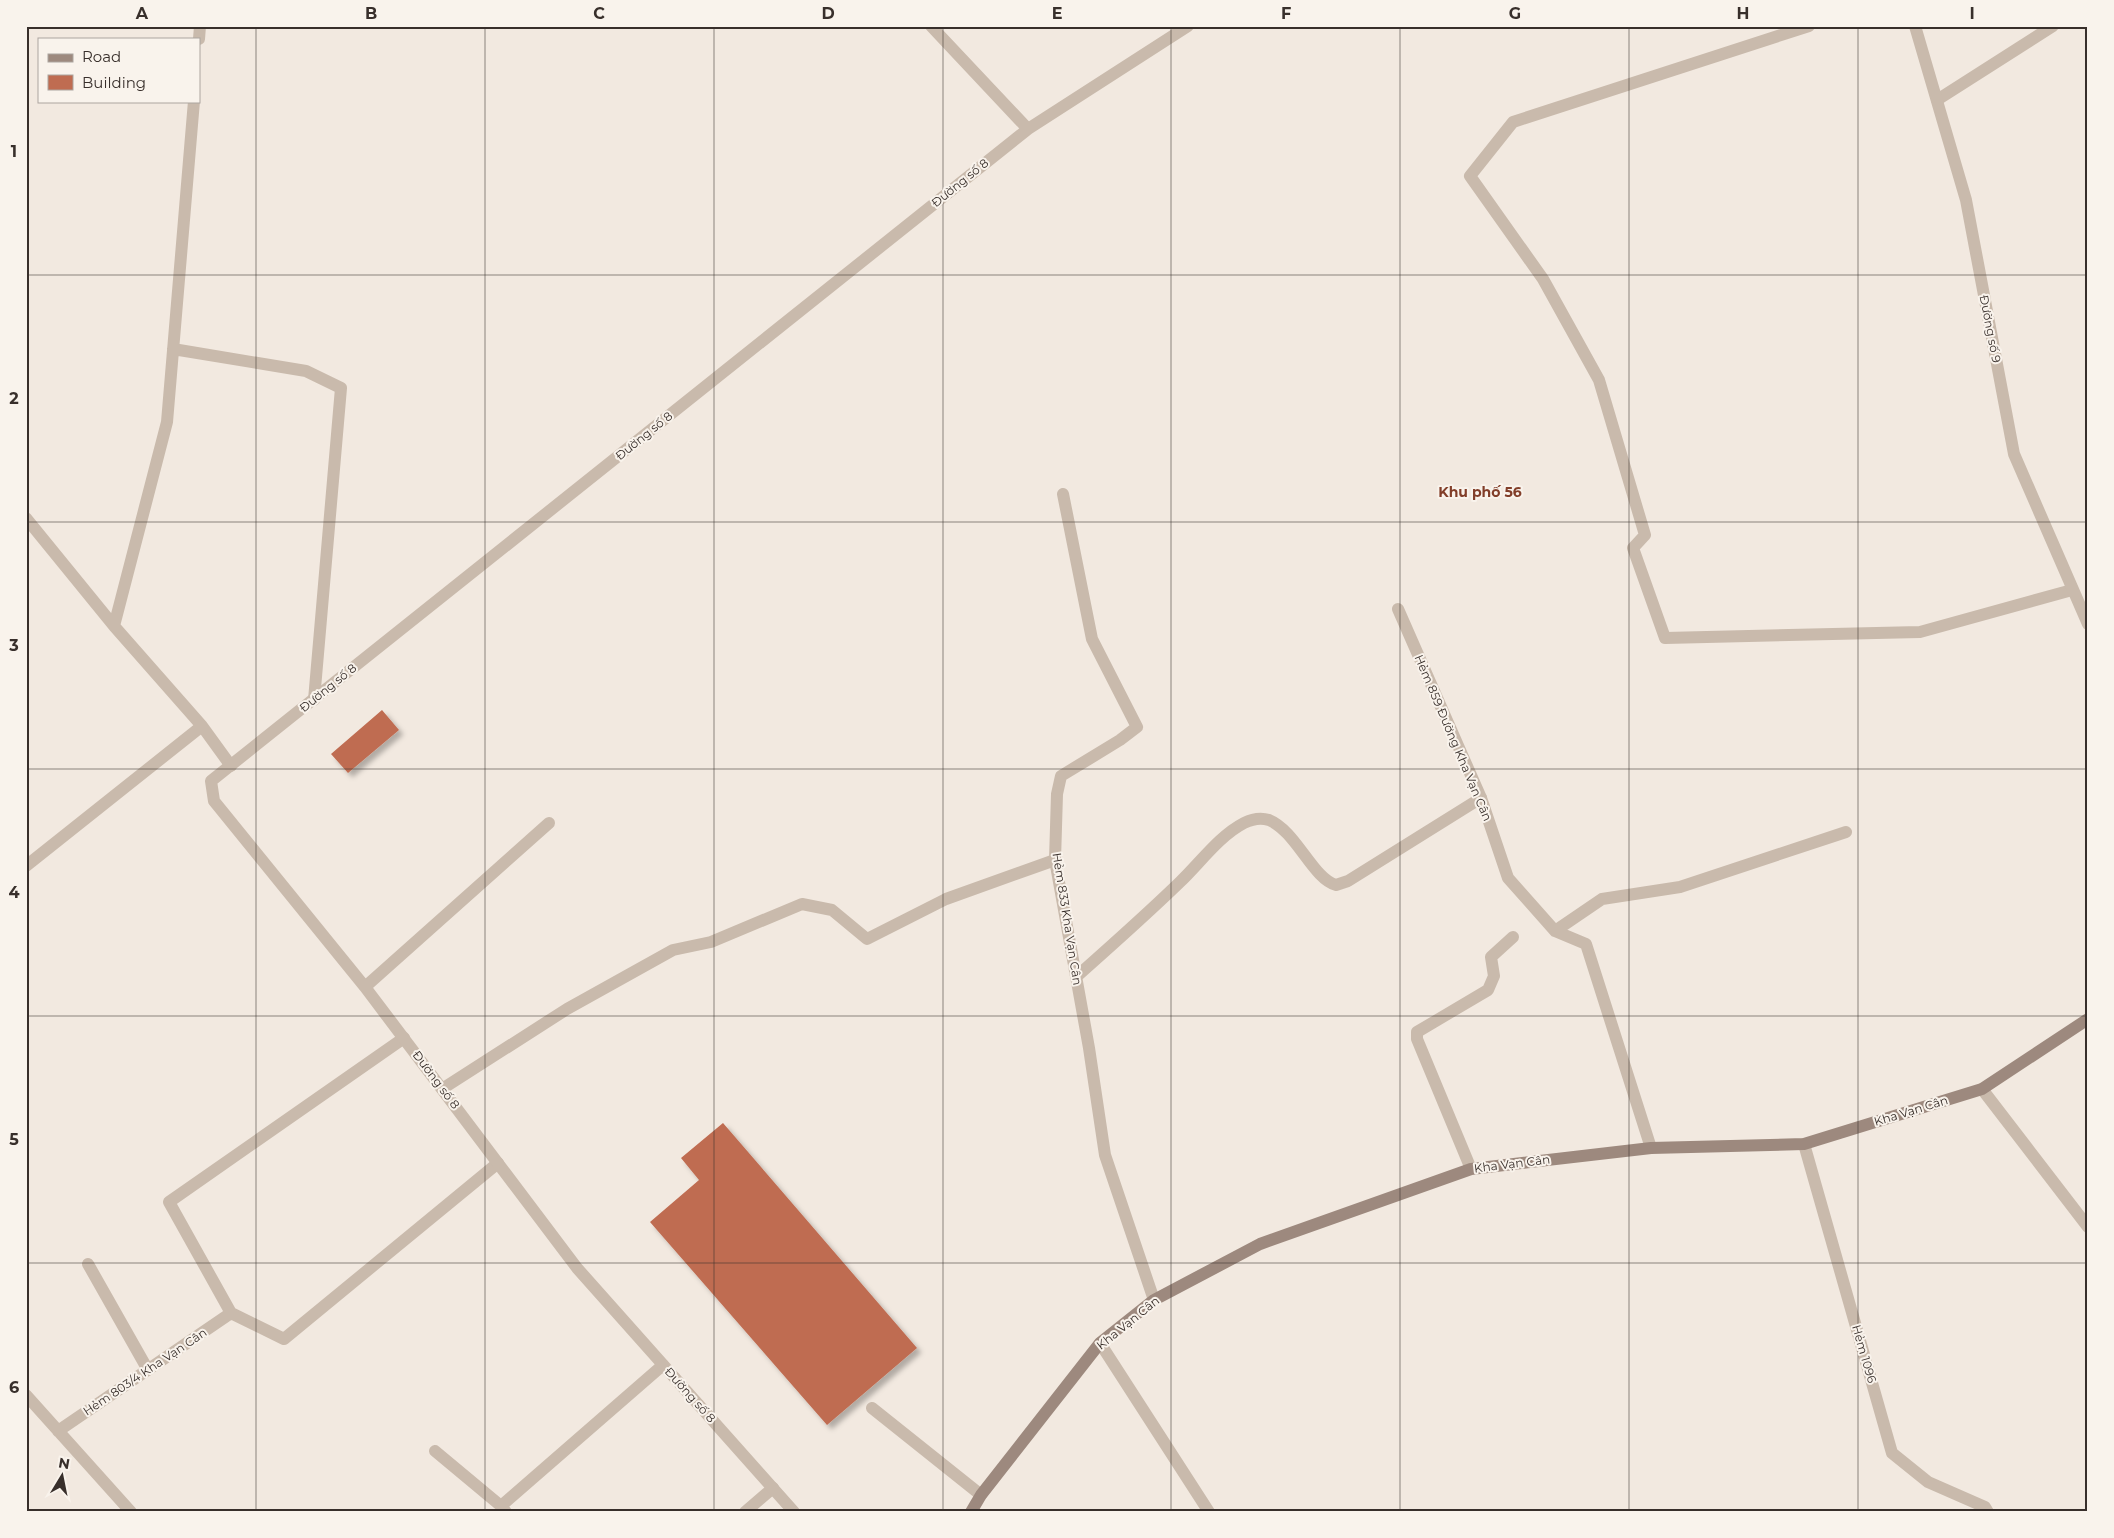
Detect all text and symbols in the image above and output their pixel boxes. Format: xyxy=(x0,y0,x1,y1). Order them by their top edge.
text: A xyxy=(135,4,149,23)
text: B xyxy=(365,4,377,23)
text: C xyxy=(593,4,605,23)
text: D xyxy=(821,4,835,23)
text: E xyxy=(1052,4,1062,23)
text: F xyxy=(1281,4,1291,23)
text: G xyxy=(1509,4,1521,23)
text: H xyxy=(1737,4,1749,23)
text: I xyxy=(1969,4,1975,23)
legend xyxy=(38,38,200,102)
text: Road xyxy=(82,47,121,66)
text: Building xyxy=(82,73,146,92)
text: 1 xyxy=(11,142,17,161)
street label: Đường số 8 xyxy=(928,155,991,210)
street label: Đường số 9 xyxy=(1977,294,2004,364)
text: 2 xyxy=(9,389,19,408)
street label: Đường số 8 xyxy=(612,408,675,463)
district label: Khu phố 56 xyxy=(1438,483,1522,501)
text: 3 xyxy=(8,636,19,655)
street label: Hẻm 859 Đường Kha Vạn Cân xyxy=(1412,652,1495,823)
street label: Đường số 8 xyxy=(296,660,359,715)
street label: Hẻm 833 Kha Vạn Cân xyxy=(1050,852,1085,986)
text: 4 xyxy=(8,883,20,902)
street label: Đường số 8 xyxy=(410,1048,463,1112)
street label: Kha Vạn Cân xyxy=(1872,1092,1950,1129)
text: 5 xyxy=(9,1130,19,1149)
street label: Kha Vạn Cân xyxy=(1473,1151,1551,1176)
street label: Kha Vạn Cân xyxy=(1093,1293,1162,1353)
street label: Hẻm 1096 xyxy=(1849,1323,1880,1385)
street label: Hẻm 803/4 Kha Vạn Cân xyxy=(80,1325,209,1419)
street label: Đường số 8 xyxy=(662,1364,719,1426)
text: 6 xyxy=(9,1378,19,1397)
north arrow xyxy=(38,1450,88,1500)
text: N xyxy=(57,1453,71,1473)

